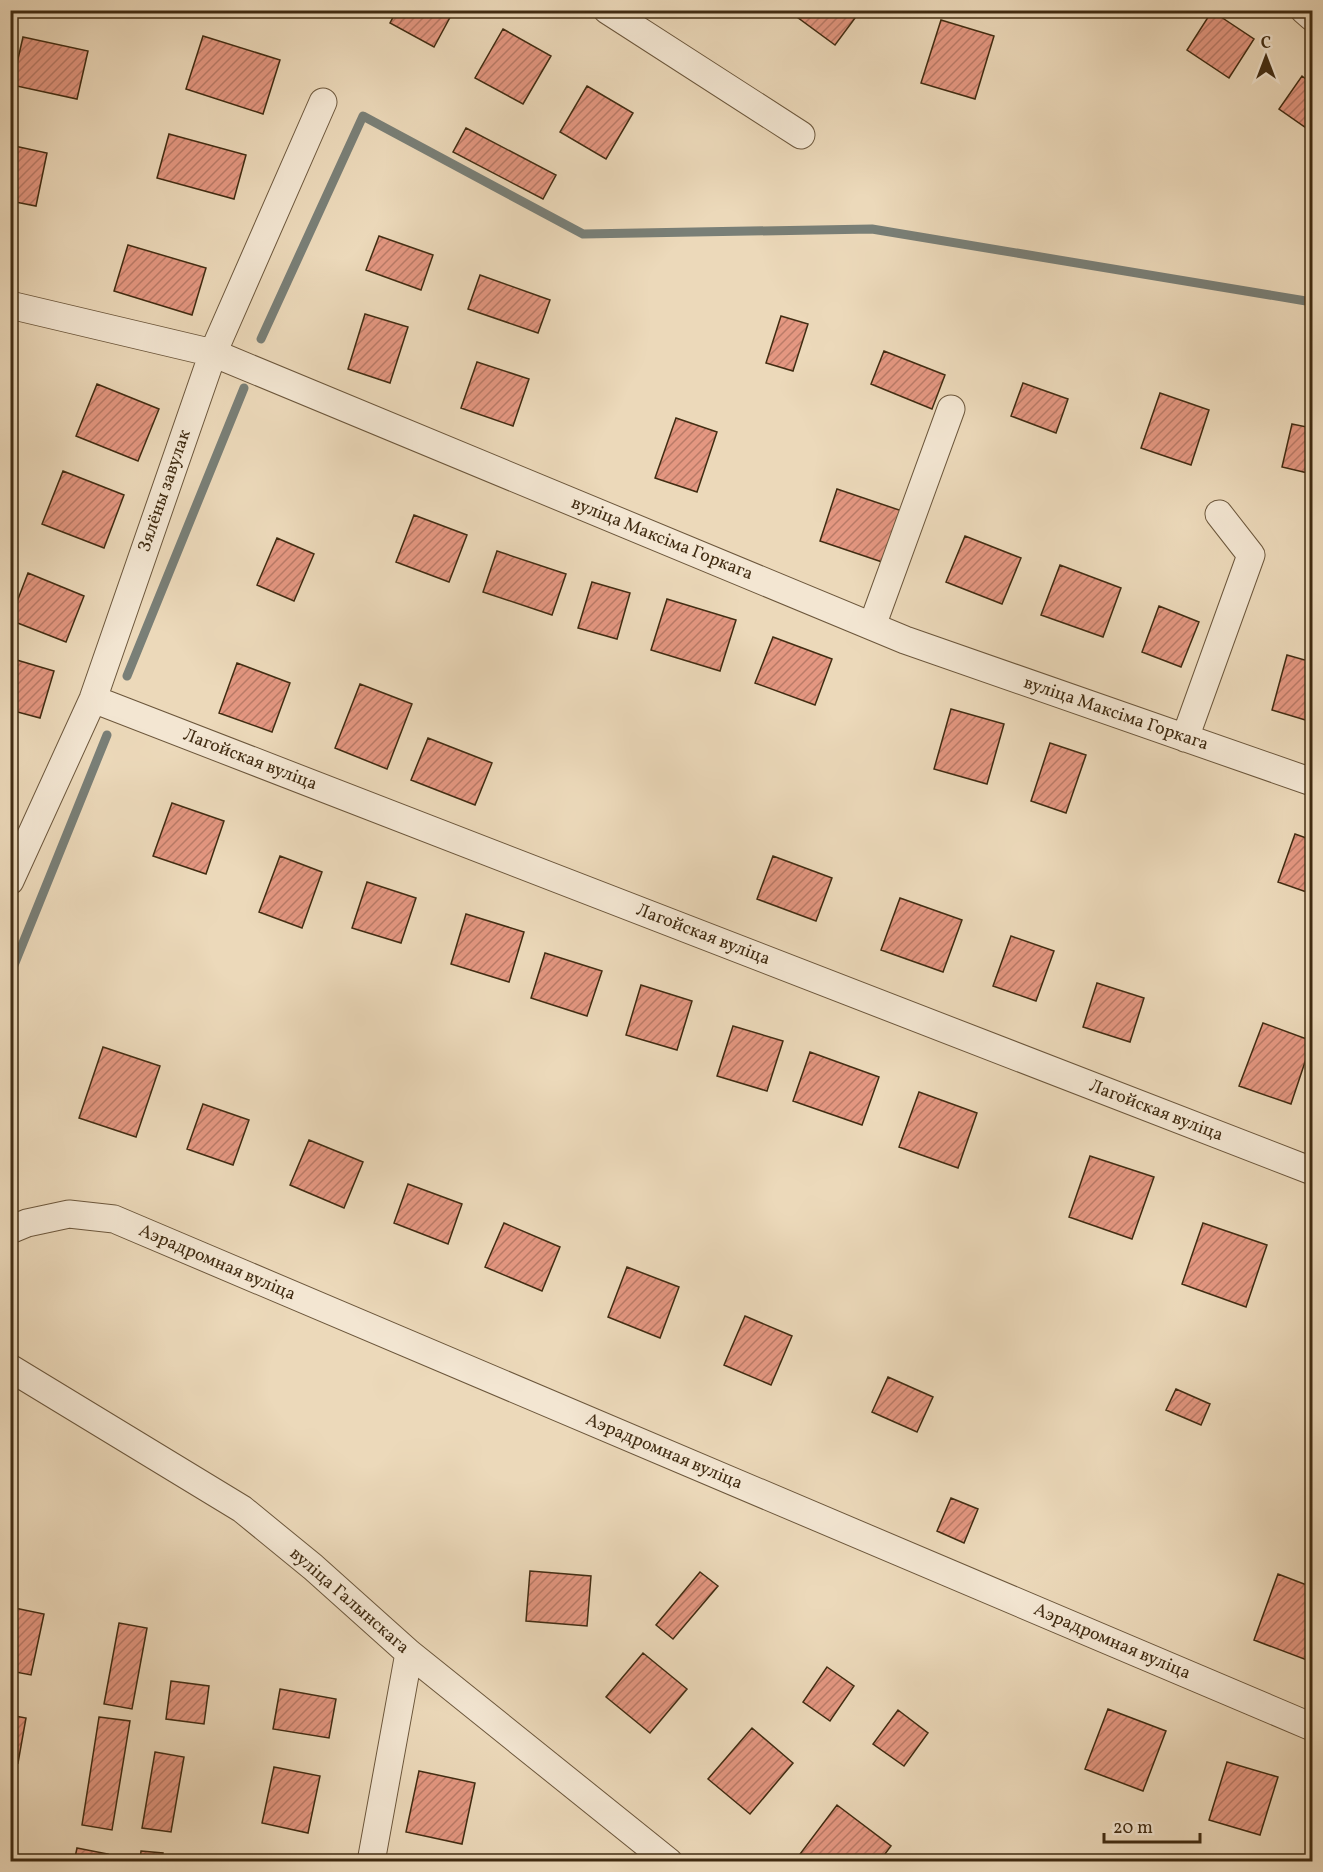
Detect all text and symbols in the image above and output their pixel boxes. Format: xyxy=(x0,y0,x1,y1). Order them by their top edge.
north arrow xyxy=(1236,27,1296,87)
text: С xyxy=(1261,33,1271,55)
street label: Зялёны завулак xyxy=(132,426,198,556)
street label: вуліца Максіма Горкага xyxy=(567,491,757,587)
street label: вуліца Максіма Горкага xyxy=(1020,671,1212,757)
street label: Лагойская вуліца xyxy=(179,723,321,797)
street label: Лагойская вуліца xyxy=(632,898,774,972)
street label: Лагойская вуліца xyxy=(1085,1074,1227,1148)
street label: Аэрадромная вуліца xyxy=(135,1219,299,1307)
street label: Аэрадромная вуліца xyxy=(582,1408,746,1496)
street label: вуліца Галынскага xyxy=(284,1542,414,1660)
street label: Аэрадромная вуліца xyxy=(1030,1598,1194,1686)
scale bar xyxy=(1104,1806,1200,1844)
text: 20 m xyxy=(1113,1816,1153,1841)

